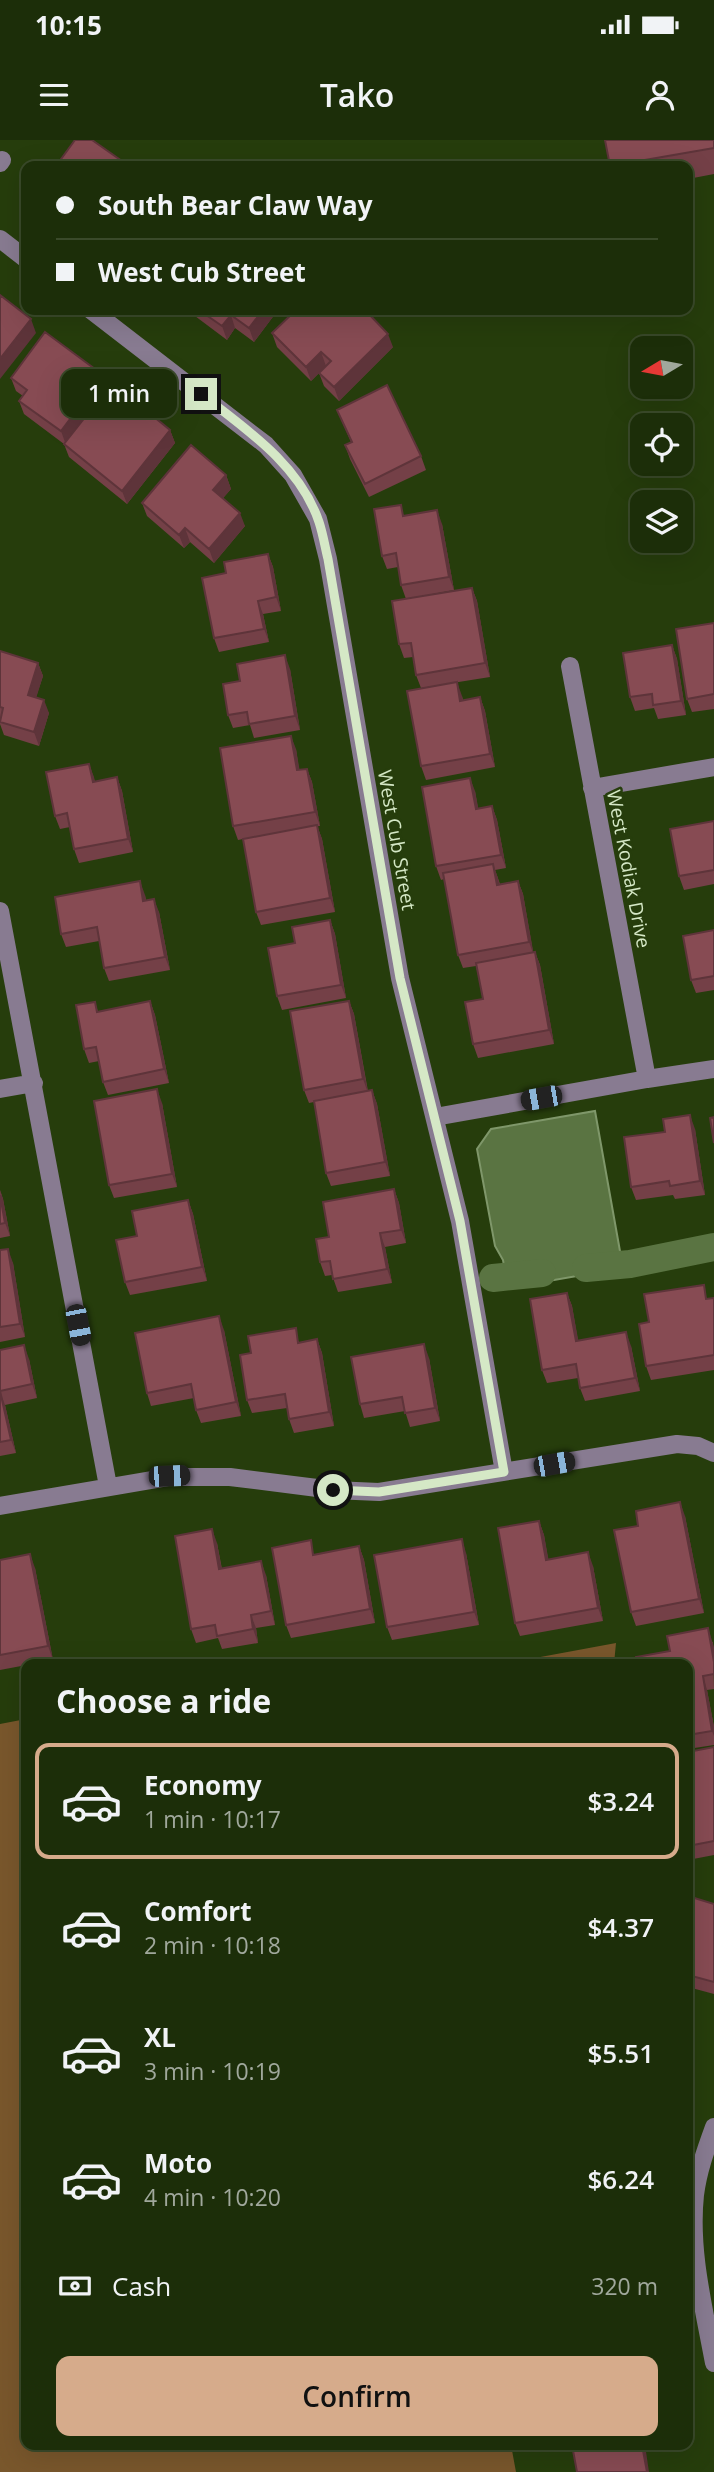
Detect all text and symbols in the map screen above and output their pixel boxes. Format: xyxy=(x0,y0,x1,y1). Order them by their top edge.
text: 10:15 xyxy=(35,7,102,43)
text: Tako xyxy=(320,73,394,116)
icon: menu xyxy=(35,76,73,114)
icon: person xyxy=(641,76,679,114)
text: South Bear Claw Way xyxy=(98,187,373,223)
text: West Cub Street xyxy=(98,254,306,290)
north arrow xyxy=(630,336,693,399)
map controls xyxy=(630,336,693,553)
callout: 1 min xyxy=(61,370,176,418)
text: 1 min xyxy=(88,377,150,409)
route end xyxy=(185,378,217,410)
button: locate xyxy=(630,413,693,476)
button: layers xyxy=(630,490,693,553)
street label: West Cub Street xyxy=(372,768,422,913)
street label: West Kodiak Drive xyxy=(601,788,657,950)
car xyxy=(519,1084,564,1112)
car xyxy=(64,1302,93,1348)
car xyxy=(532,1450,577,1478)
car xyxy=(148,1465,191,1487)
route start xyxy=(317,1474,349,1506)
text: Choose a ride xyxy=(56,1679,271,1722)
text: Economy xyxy=(144,1767,262,1803)
icon: car xyxy=(60,1770,123,1833)
text: $3.24 xyxy=(587,1783,654,1819)
text: 1 min · 10:17 xyxy=(144,1803,281,1835)
text: Comfort xyxy=(144,1893,251,1929)
icon: car xyxy=(60,1896,123,1959)
text: $4.37 xyxy=(587,1909,654,1945)
text: 2 min · 10:18 xyxy=(144,1929,281,1961)
text: XL xyxy=(144,2019,176,2055)
icon: car xyxy=(60,2022,123,2085)
text: $5.51 xyxy=(587,2035,654,2071)
text: 3 min · 10:19 xyxy=(144,2055,281,2087)
text: Moto xyxy=(144,2145,212,2181)
icon: car xyxy=(60,2148,123,2211)
text: $6.24 xyxy=(587,2161,654,2197)
text: 4 min · 10:20 xyxy=(144,2181,281,2213)
icon: cash xyxy=(56,2267,94,2305)
text: Cash xyxy=(112,2268,171,2304)
text: 320 m xyxy=(591,2270,658,2302)
button: Confirm xyxy=(56,2356,658,2436)

